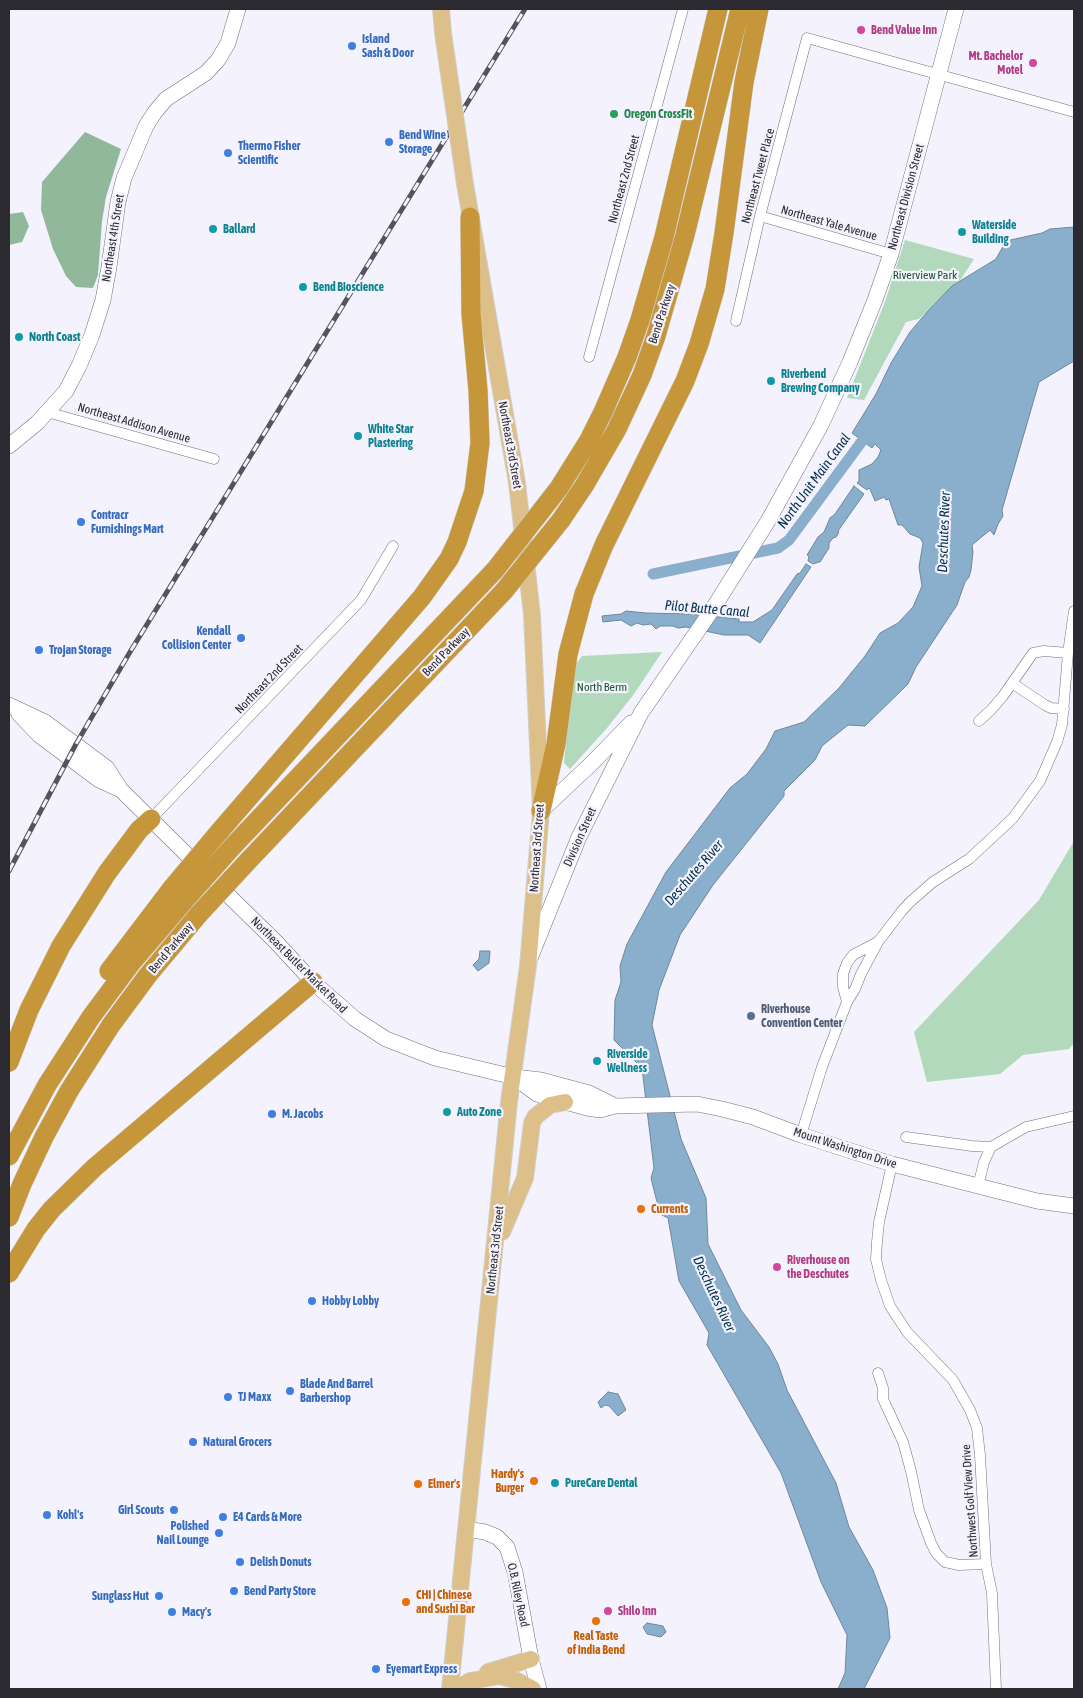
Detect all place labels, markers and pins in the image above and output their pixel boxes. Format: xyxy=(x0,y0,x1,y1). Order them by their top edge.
place label: Bend Value Inn xyxy=(871,23,937,37)
marker: Bend Value Inn xyxy=(855,24,867,36)
place label: Island Sash & Door xyxy=(362,32,414,60)
marker: Island Sash & Door xyxy=(346,40,358,52)
place label: Mt. Bachelor Motel xyxy=(969,49,1023,77)
marker: Mt. Bachelor Motel xyxy=(1027,57,1039,69)
place label: Oregon CrossFit xyxy=(624,107,692,121)
marker: Oregon CrossFit xyxy=(608,108,620,120)
place label: Bend Wine Storage xyxy=(399,128,446,156)
marker: Bend Wine Storage xyxy=(383,136,395,148)
place label: Thermo Fisher Scientific xyxy=(238,139,300,167)
marker: Thermo Fisher Scientific xyxy=(222,147,234,159)
place label: Waterside Building xyxy=(972,218,1016,246)
place label: Ballard xyxy=(223,222,255,236)
marker: Ballard xyxy=(207,223,219,235)
marker: Waterside Building xyxy=(956,226,968,238)
place label: Bend Bioscience xyxy=(313,280,384,294)
marker: Bend Bioscience xyxy=(297,281,309,293)
place label: North Coast xyxy=(29,330,80,344)
marker: North Coast xyxy=(13,331,25,343)
place label: Riverbend Brewing Company xyxy=(781,367,860,395)
marker: Riverbend Brewing Company xyxy=(765,375,777,387)
place label: White Star Plastering xyxy=(368,422,413,450)
marker: White Star Plastering xyxy=(352,430,364,442)
place label: Contracr Furnishings Mart xyxy=(91,508,164,536)
marker: Contracr Furnishings Mart xyxy=(75,516,87,528)
place label: Kendall Collision Center xyxy=(162,624,231,652)
marker: Kendall Collision Center xyxy=(235,632,247,644)
place label: Trojan Storage xyxy=(49,643,112,657)
marker: Trojan Storage xyxy=(33,644,45,656)
place label: Riverhouse Convention Center xyxy=(761,1002,842,1030)
marker: Riverhouse Convention Center xyxy=(745,1010,757,1022)
place label: Riverside Wellness xyxy=(607,1047,648,1075)
marker: Riverside Wellness xyxy=(591,1055,603,1067)
place label: Auto Zone xyxy=(457,1105,502,1119)
marker: Auto Zone xyxy=(441,1106,453,1118)
place label: M. Jacobs xyxy=(282,1107,323,1121)
marker: M. Jacobs xyxy=(266,1108,278,1120)
place label: Currents xyxy=(651,1202,688,1216)
marker: Currents xyxy=(635,1203,647,1215)
place label: Riverhouse on the Deschutes xyxy=(787,1253,850,1281)
marker: Riverhouse on the Deschutes xyxy=(771,1261,783,1273)
place label: Hobby Lobby xyxy=(322,1294,379,1308)
marker: Hobby Lobby xyxy=(306,1295,318,1307)
place label: Blade And Barrel Barbershop xyxy=(300,1377,373,1405)
marker: Blade And Barrel Barbershop xyxy=(284,1385,296,1397)
place label: TJ Maxx xyxy=(238,1390,271,1404)
marker: TJ Maxx xyxy=(222,1391,234,1403)
place label: Natural Grocers xyxy=(203,1435,272,1449)
marker: Natural Grocers xyxy=(187,1436,199,1448)
place label: Hardy's Burger xyxy=(491,1467,524,1495)
marker: Hardy's Burger xyxy=(528,1475,540,1487)
place label: PureCare Dental xyxy=(565,1476,637,1490)
place label: Elmer's xyxy=(428,1477,460,1491)
marker: PureCare Dental xyxy=(549,1477,561,1489)
marker: Elmer's xyxy=(412,1478,424,1490)
place label: Girl Scouts xyxy=(118,1503,164,1517)
marker: Girl Scouts xyxy=(168,1504,180,1516)
place label: Kohl's xyxy=(57,1508,83,1522)
marker: Kohl's xyxy=(41,1509,53,1521)
place label: E4 Cards & More xyxy=(233,1510,302,1524)
marker: E4 Cards & More xyxy=(217,1511,229,1523)
place label: Polished Nail Lounge xyxy=(156,1519,209,1547)
marker: Polished Nail Lounge xyxy=(213,1527,225,1539)
place label: Delish Donuts xyxy=(250,1555,311,1569)
marker: Delish Donuts xyxy=(234,1556,246,1568)
place label: Bend Party Store xyxy=(244,1584,316,1598)
marker: Bend Party Store xyxy=(228,1585,240,1597)
place label: CHI | Chinese and Sushi Bar xyxy=(416,1588,475,1616)
place label: Sunglass Hut xyxy=(92,1589,149,1603)
marker: Sunglass Hut xyxy=(153,1590,165,1602)
marker: CHI | Chinese and Sushi Bar xyxy=(400,1596,412,1608)
place label: Shilo Inn xyxy=(618,1604,657,1618)
place label: Macy's xyxy=(182,1605,211,1619)
marker: Shilo Inn xyxy=(602,1605,614,1617)
marker: Macy's xyxy=(166,1606,178,1618)
marker: Real Taste of India Bend xyxy=(590,1615,602,1627)
place label: Real Taste of India Bend xyxy=(567,1629,625,1657)
place label: Eyemart Express xyxy=(386,1662,457,1676)
marker: Eyemart Express xyxy=(370,1663,382,1675)

